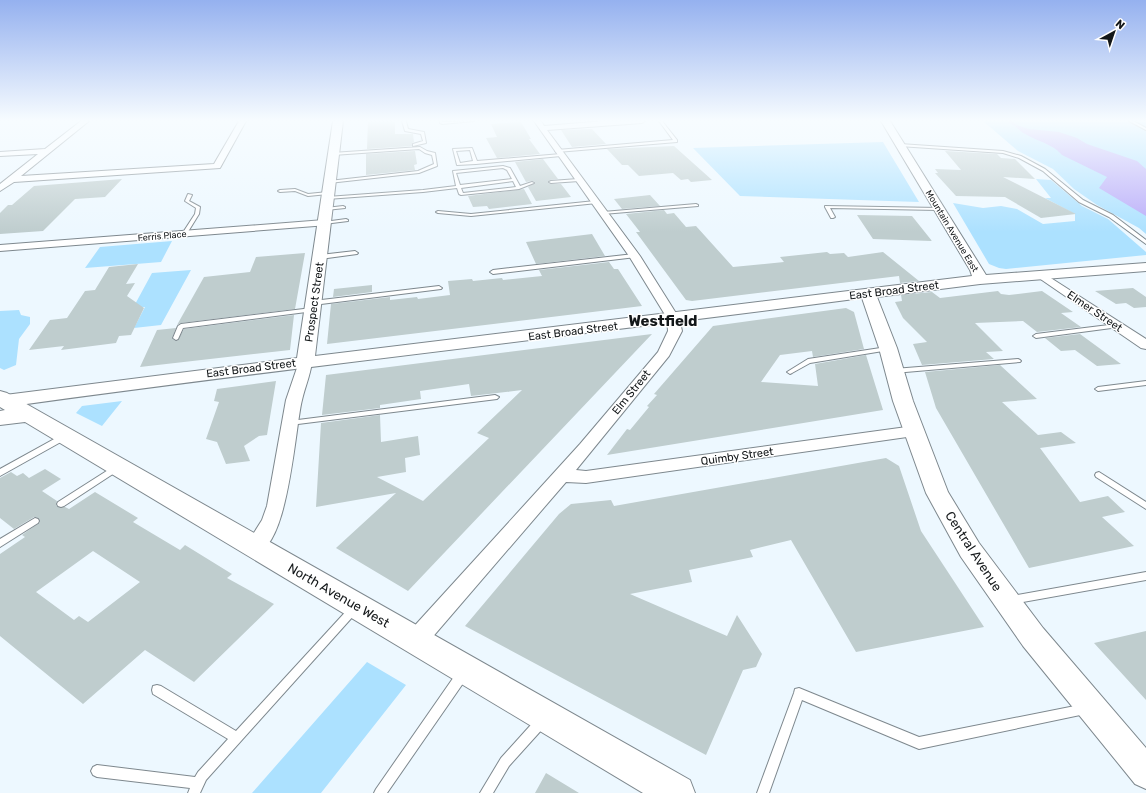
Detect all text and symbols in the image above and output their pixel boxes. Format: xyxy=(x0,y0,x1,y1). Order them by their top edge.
north arrow xyxy=(1094,12,1134,52)
text: N xyxy=(1113,17,1127,32)
street label: Mountain Avenue East xyxy=(924,188,981,274)
street label: Ferris Place xyxy=(137,229,187,243)
street label: Prospect Street xyxy=(302,261,327,343)
street label: East Broad Street xyxy=(849,278,940,302)
street label: Elmer Street xyxy=(1065,288,1125,335)
district label: Westfield xyxy=(628,312,698,330)
street label: East Broad Street xyxy=(528,319,619,343)
street label: East Broad Street xyxy=(206,356,297,380)
street label: Elm Street xyxy=(609,367,654,417)
street label: Quimby Street xyxy=(700,445,775,468)
street label: Central Avenue xyxy=(942,508,1005,594)
street label: North Avenue West xyxy=(285,560,392,631)

